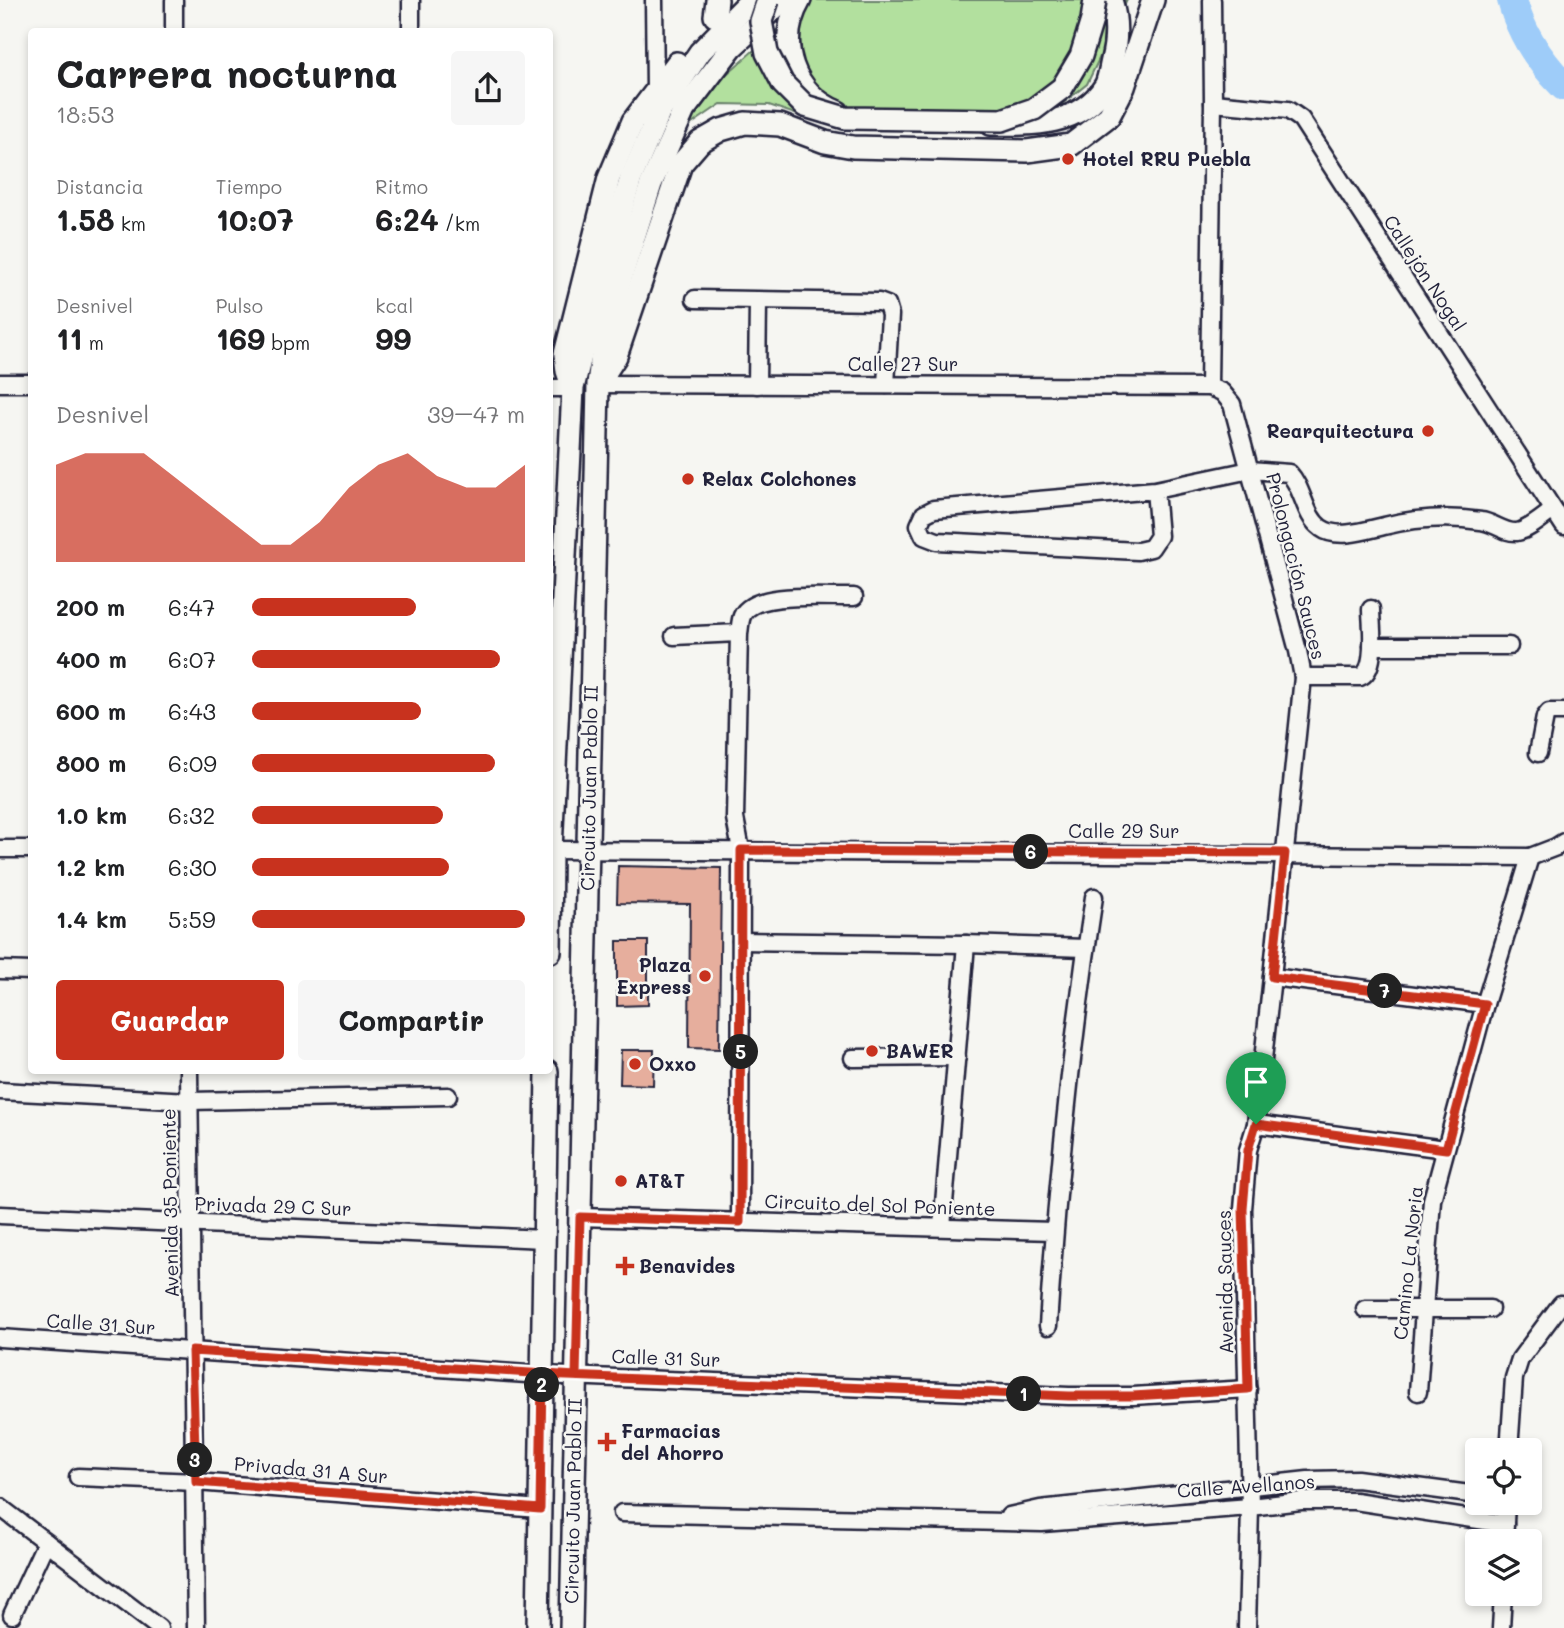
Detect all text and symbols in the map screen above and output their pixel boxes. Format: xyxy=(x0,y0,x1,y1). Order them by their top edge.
text: Carrera nocturna xyxy=(56,48,398,98)
button: share xyxy=(451,51,525,125)
text: 18:53 xyxy=(56,99,114,129)
place label: Hotel RRU Puebla xyxy=(1082,146,1251,171)
marker: Hotel RRU Puebla xyxy=(1060,151,1076,167)
text: Distancia xyxy=(56,174,144,199)
text: Tiempo xyxy=(216,174,282,199)
text: Ritmo xyxy=(375,174,428,199)
text: 1.58 xyxy=(56,199,115,239)
text: 10:07 xyxy=(216,199,294,239)
text: 6:24 xyxy=(375,199,439,239)
street label: Callejón Nogal xyxy=(1378,210,1472,336)
text: km xyxy=(115,211,146,236)
text: /km xyxy=(439,211,480,236)
text: Desnivel xyxy=(56,293,133,318)
text: Pulso xyxy=(216,293,263,318)
text: kcal xyxy=(375,293,413,318)
text: 11 xyxy=(56,318,83,358)
text: 169 xyxy=(216,318,265,358)
text: 99 xyxy=(375,318,411,358)
text: m xyxy=(83,330,104,355)
text: bpm xyxy=(265,330,310,355)
street label: Calle 27 Sur xyxy=(848,351,958,376)
text: Desnivel xyxy=(56,399,149,429)
text: 39–47 m xyxy=(427,399,525,429)
place label: Rearquitectura xyxy=(1266,418,1414,443)
marker: Rearquitectura xyxy=(1420,423,1436,439)
place label: Relax Colchones xyxy=(702,466,857,491)
street label: Prolongación Sauces xyxy=(1261,470,1332,662)
marker: Relax Colchones xyxy=(680,471,696,487)
text: 200 m xyxy=(56,592,125,622)
text: 6:47 xyxy=(168,592,215,622)
text: 400 m xyxy=(56,644,127,674)
text: 6:07 xyxy=(168,644,216,674)
street label: Circuito Juan Pablo II xyxy=(574,685,603,891)
text: 600 m xyxy=(56,696,126,726)
text: 6:43 xyxy=(168,696,216,726)
text: 800 m xyxy=(56,748,126,778)
text: 6:09 xyxy=(168,748,217,778)
text: 1.0 km xyxy=(56,800,127,830)
text: 6:32 xyxy=(168,800,215,830)
street label: Calle 29 Sur xyxy=(1068,818,1180,843)
pin: 6 xyxy=(1014,834,1048,870)
text: 6 xyxy=(1025,839,1036,864)
text: 1.2 km xyxy=(56,852,125,882)
text: 6:30 xyxy=(168,852,217,882)
text: 1.4 km xyxy=(56,904,127,934)
text: 5:59 xyxy=(168,904,216,934)
place label: Plaza Express xyxy=(617,952,691,999)
marker: Plaza Express xyxy=(697,968,713,984)
pin: 7 xyxy=(1368,974,1402,1009)
text: 7 xyxy=(1379,978,1390,1003)
button: Guardar xyxy=(56,980,284,1060)
button: Compartir xyxy=(298,980,525,1060)
pin: 5 xyxy=(724,1034,758,1070)
place label: BAWER xyxy=(886,1038,954,1063)
text: 5 xyxy=(735,1039,746,1064)
marker: BAWER xyxy=(864,1043,880,1059)
place label: Oxxo xyxy=(649,1051,696,1076)
pin xyxy=(1226,1052,1286,1124)
marker: Oxxo xyxy=(627,1056,643,1072)
icon: arrive xyxy=(1237,1063,1275,1101)
street label: Avenida 35 Poniente xyxy=(155,1108,184,1298)
place label: AT&T xyxy=(635,1168,685,1193)
marker: AT&T xyxy=(613,1173,629,1189)
street label: Camino La Noria xyxy=(1387,1185,1428,1341)
street label: Circuito del Sol Poniente xyxy=(764,1188,996,1221)
street label: Privada 29 C Sur xyxy=(194,1190,352,1221)
street label: Avenida Sauces xyxy=(1211,1210,1238,1354)
place label: Benavides xyxy=(639,1253,735,1278)
marker: Benavides xyxy=(617,1258,633,1274)
street label: Calle 31 Sur xyxy=(46,1307,156,1340)
street label: Calle 31 Sur xyxy=(611,1343,721,1372)
pin: 2 xyxy=(524,1368,560,1402)
text: 2 xyxy=(536,1372,547,1397)
pin: 1 xyxy=(1006,1376,1042,1412)
text: 1 xyxy=(1019,1381,1028,1406)
street label: Circuito Juan Pablo II xyxy=(558,1398,587,1604)
place label: Farmacias del Ahorro xyxy=(621,1418,723,1465)
marker: Farmacias del Ahorro xyxy=(599,1434,615,1450)
map controls xyxy=(1465,1438,1542,1606)
button: locate xyxy=(1465,1438,1542,1515)
pin: 3 xyxy=(178,1442,212,1478)
text: 3 xyxy=(189,1447,200,1472)
street label: Privada 31 A Sur xyxy=(233,1450,389,1489)
street label: Calle Avellanos xyxy=(1176,1468,1316,1503)
button: layers xyxy=(1465,1529,1542,1606)

